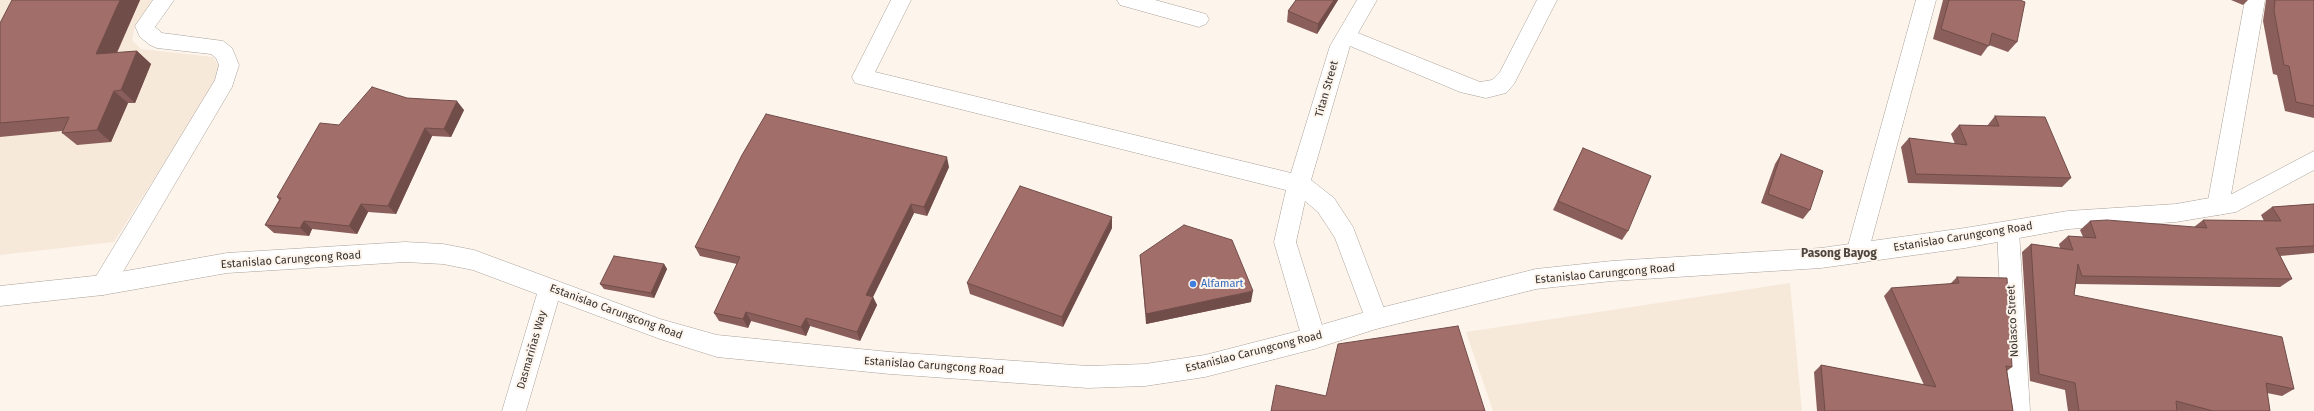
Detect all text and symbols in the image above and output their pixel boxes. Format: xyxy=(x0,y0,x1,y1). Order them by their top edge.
street label: Titan Street xyxy=(1313,59,1341,119)
street label: Estanislao Carungcong Road xyxy=(1893,219,2033,255)
district label: Pasong Bayog xyxy=(1801,247,1877,261)
street label: Estanislao Carungcong Road xyxy=(220,249,362,271)
street label: Estanislao Carungcong Road xyxy=(1534,261,1676,287)
place label: Alfamart xyxy=(1201,277,1244,291)
marker: Alfamart xyxy=(1188,279,1198,289)
street label: Estanislao Carungcong Road xyxy=(548,282,684,342)
street label: Nolasco Street xyxy=(2005,285,2021,357)
street label: Dasmariñas Way xyxy=(514,309,550,391)
street label: Estanislao Carungcong Road xyxy=(1184,329,1324,375)
street label: Estanislao Carungcong Road xyxy=(863,355,1005,377)

